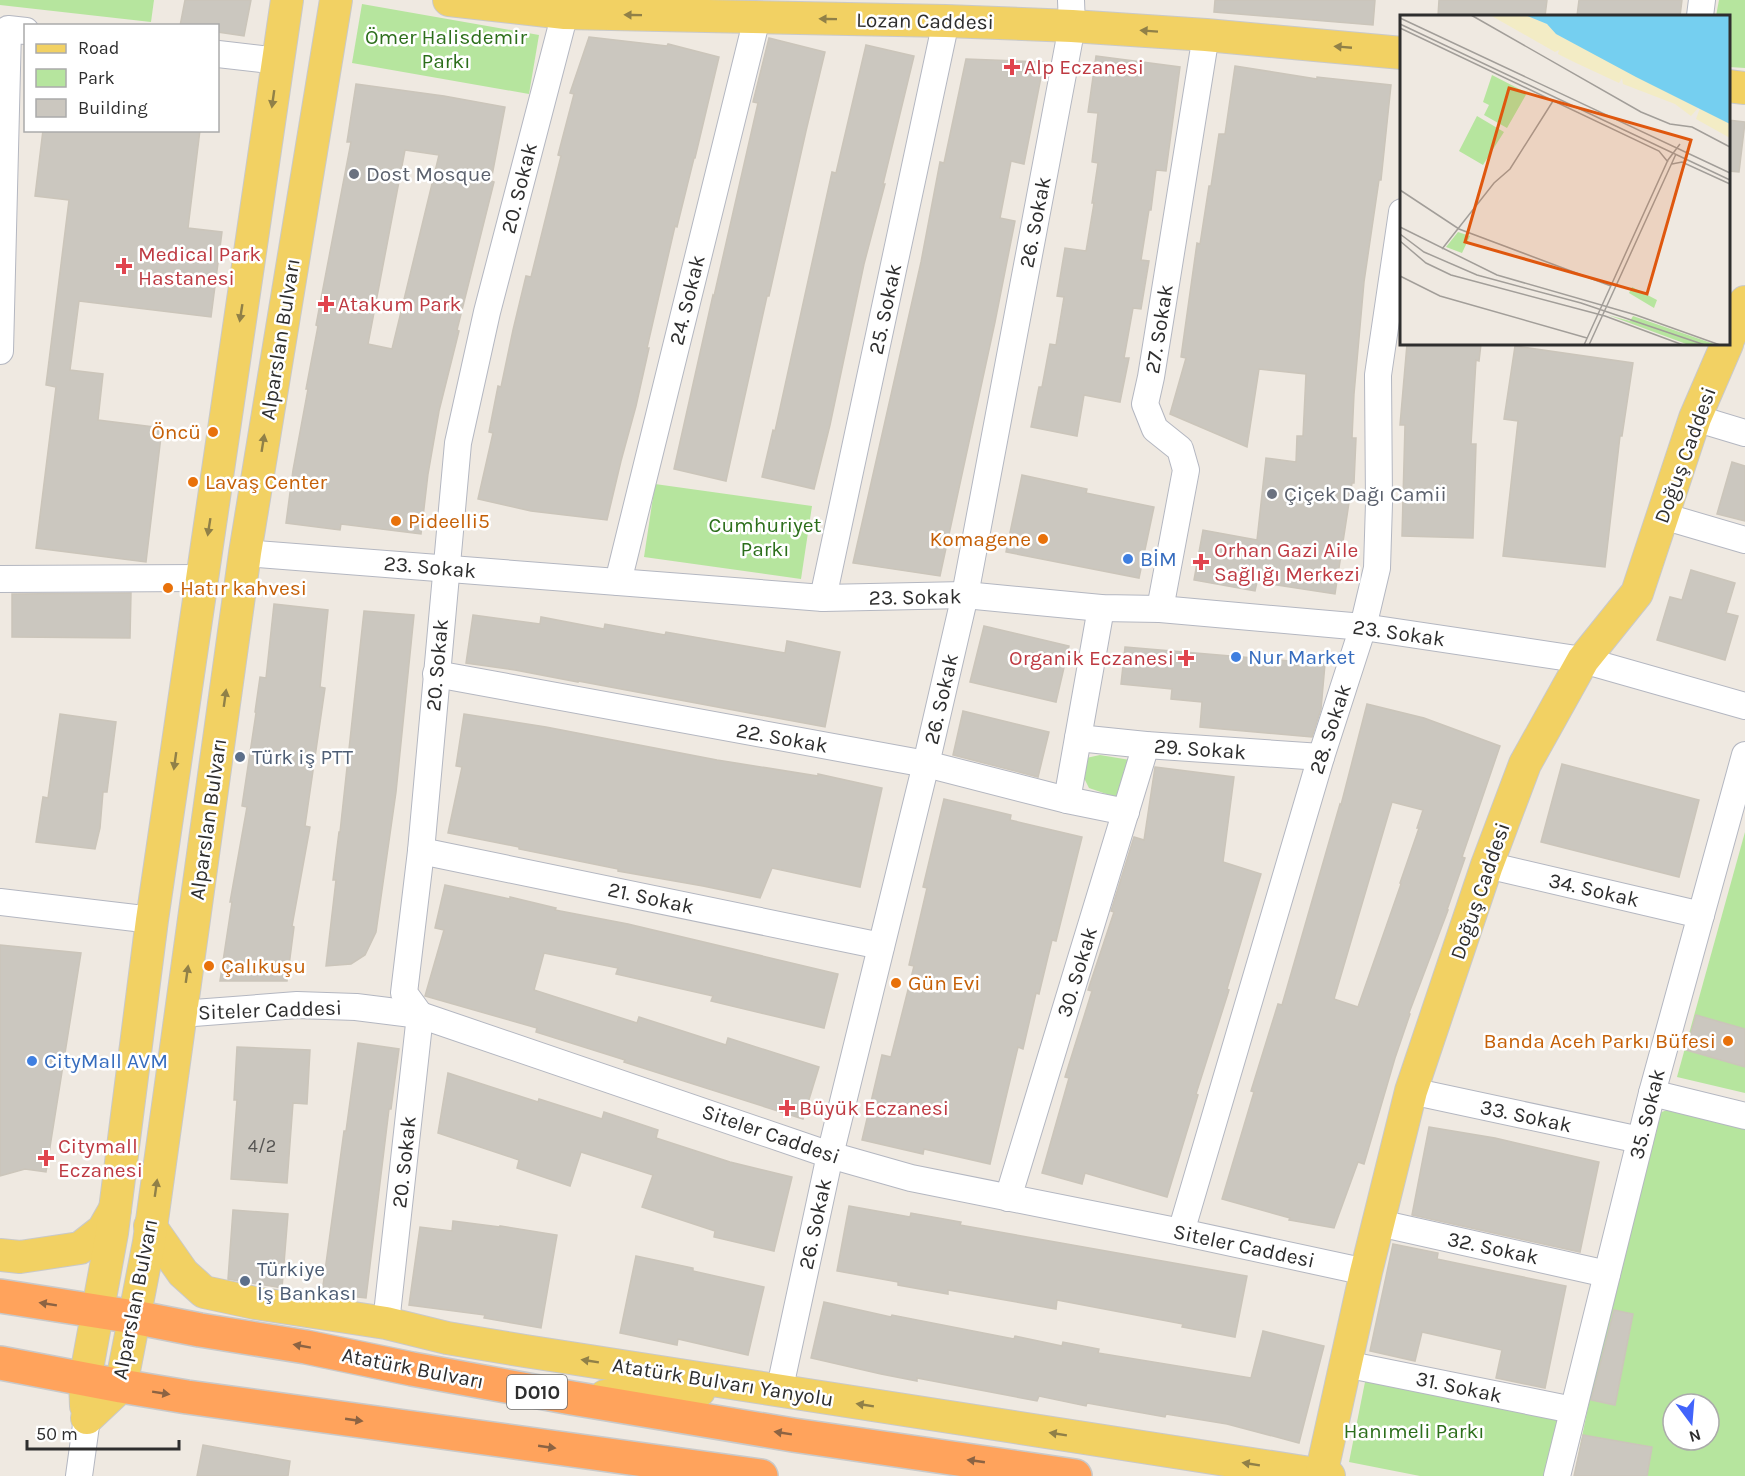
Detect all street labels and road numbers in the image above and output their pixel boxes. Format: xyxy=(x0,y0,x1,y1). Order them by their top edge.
street label: Lozan Caddesi xyxy=(856,8,994,34)
street label: 20. Sokak xyxy=(496,140,542,236)
street label: 26. Sokak xyxy=(1014,174,1056,270)
street label: 24. Sokak xyxy=(664,252,710,348)
street label: Alparslan Bulvarı xyxy=(255,257,305,421)
street label: 25. Sokak xyxy=(864,261,906,357)
street label: 27. Sokak xyxy=(1140,282,1178,375)
street label: Doğuş Caddesi xyxy=(1649,384,1721,526)
street label: 23. Sokak xyxy=(383,551,477,583)
street label: 23. Sokak xyxy=(868,584,962,610)
street label: 23. Sokak xyxy=(1351,615,1447,651)
street label: 20. Sokak xyxy=(421,618,453,712)
street label: 26. Sokak xyxy=(919,651,963,747)
street label: 28. Sokak xyxy=(1304,681,1356,777)
street label: 22. Sokak xyxy=(734,718,830,758)
street label: 29. Sokak xyxy=(1153,734,1247,764)
street label: Alparslan Bulvarı xyxy=(185,737,231,901)
street label: Doğuş Caddesi xyxy=(1445,819,1515,963)
street label: 34. Sokak xyxy=(1546,868,1642,912)
street label: 21. Sokak xyxy=(606,877,696,919)
street label: 30. Sokak xyxy=(1052,924,1102,1020)
street label: Siteler Caddesi xyxy=(197,995,343,1025)
street label: 35. Sokak xyxy=(1624,1066,1670,1162)
street label: 33. Sokak xyxy=(1478,1095,1574,1137)
street label: Siteler Caddesi xyxy=(699,1099,843,1169)
street label: 20. Sokak xyxy=(387,1114,421,1209)
street label: 26. Sokak xyxy=(794,1176,836,1272)
street label: Alparslan Bulvarı xyxy=(108,1217,162,1381)
street label: Siteler Caddesi xyxy=(1171,1219,1317,1273)
street label: 32. Sokak xyxy=(1445,1227,1541,1269)
street label: Atatürk Bulvarı xyxy=(340,1342,486,1394)
street label: Atatürk Bulvarı Yanyolu xyxy=(611,1353,835,1411)
street label: 31. Sokak xyxy=(1414,1366,1504,1408)
road number: D010 xyxy=(507,1375,567,1409)

